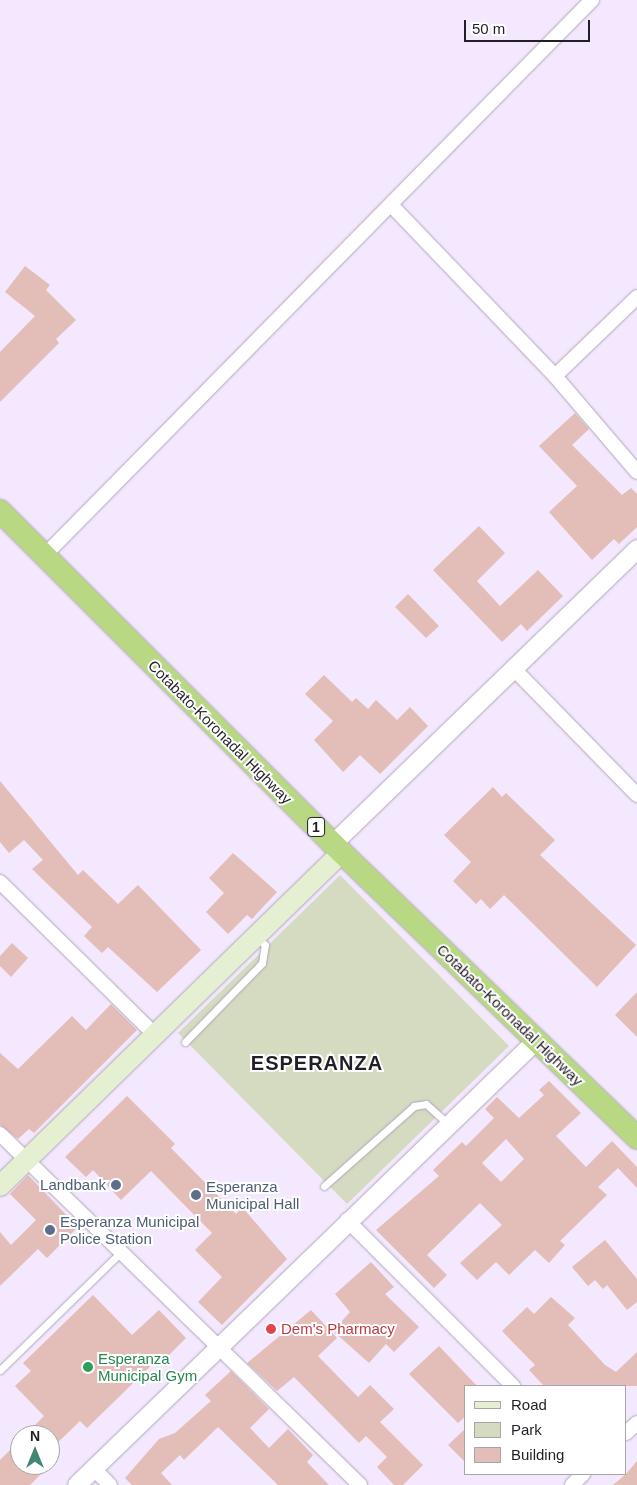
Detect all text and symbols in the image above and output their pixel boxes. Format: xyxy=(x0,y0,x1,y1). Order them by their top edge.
scale bar xyxy=(467,10,593,42)
text: 50 m xyxy=(472,20,505,37)
street label: Cotabato-Koronadal Highway xyxy=(144,656,296,808)
road number: 1 xyxy=(306,816,326,839)
street label: Cotabato-Koronadal Highway xyxy=(433,940,587,1090)
district label: ESPERANZA xyxy=(250,1051,384,1075)
place label: Landbank xyxy=(40,1176,106,1194)
place label: Esperanza Municipal Hall xyxy=(206,1177,299,1212)
marker: Landbank xyxy=(110,1179,122,1191)
marker: Esperanza Municipal Hall xyxy=(190,1189,202,1201)
place label: Esperanza Municipal Police Station xyxy=(60,1212,199,1247)
marker: Esperanza Municipal Police Station xyxy=(44,1224,56,1236)
place label: Dem's Pharmacy xyxy=(281,1320,395,1338)
marker: Dem's Pharmacy xyxy=(265,1323,277,1335)
place label: Esperanza Municipal Gym xyxy=(98,1349,197,1384)
marker: Esperanza Municipal Gym xyxy=(82,1361,94,1373)
legend xyxy=(464,1385,627,1475)
text: Road xyxy=(511,1396,547,1413)
text: Park xyxy=(511,1421,542,1438)
north arrow xyxy=(10,1425,60,1475)
text: N xyxy=(30,1428,40,1444)
text: Building xyxy=(511,1446,564,1463)

